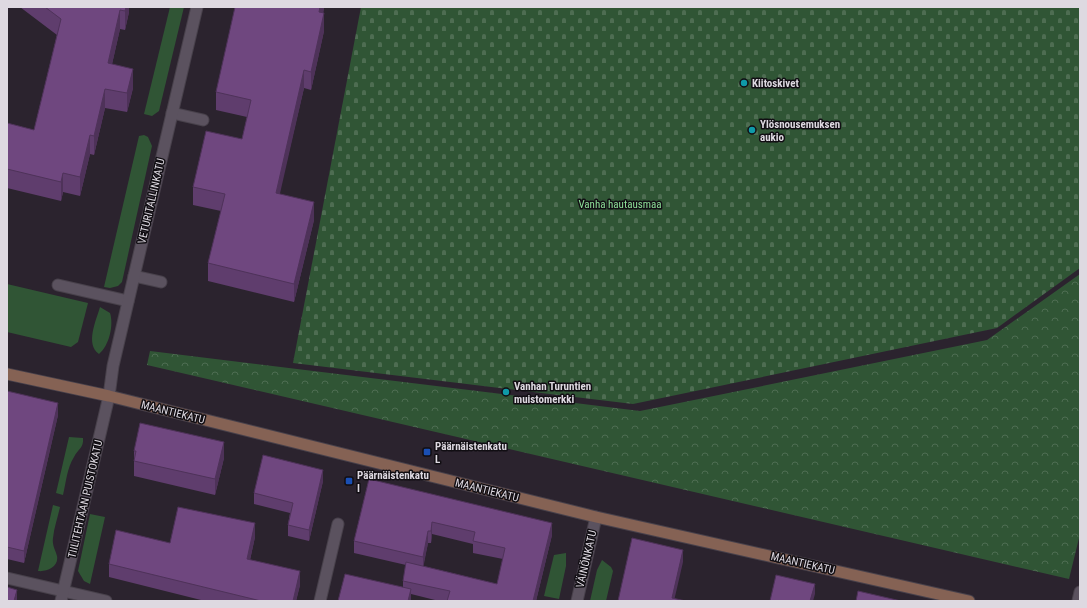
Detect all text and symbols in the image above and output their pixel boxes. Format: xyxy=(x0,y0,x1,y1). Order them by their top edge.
place label: Kiitoskivet xyxy=(752,77,799,90)
marker: Kiitoskivet xyxy=(739,78,749,88)
place label: Ylösnousemuksen aukio xyxy=(760,118,840,144)
marker: Ylösnousemuksen aukio xyxy=(747,125,757,135)
street label: VETURITALLINKATU xyxy=(135,157,168,245)
park label: Vanha hautausmaa xyxy=(578,198,662,211)
place label: Vanhan Turuntien muistomerkki xyxy=(514,380,591,406)
marker: Vanhan Turuntien muistomerkki xyxy=(501,387,511,397)
street label: MAANTIEKATU xyxy=(140,398,206,427)
street label: TIILITEHTAAN PUISTOKATU xyxy=(66,439,105,559)
place label: Päärnäistenkatu L xyxy=(435,440,507,466)
marker: Päärnäistenkatu L xyxy=(422,447,432,457)
place label: Päärnäistenkatu I xyxy=(357,469,429,495)
marker: Päärnäistenkatu I xyxy=(344,476,354,486)
street label: MAANTIEKATU xyxy=(454,476,520,505)
street label: VÄINÖNKATU xyxy=(574,529,599,589)
street label: MAANTIEKATU xyxy=(770,550,836,577)

